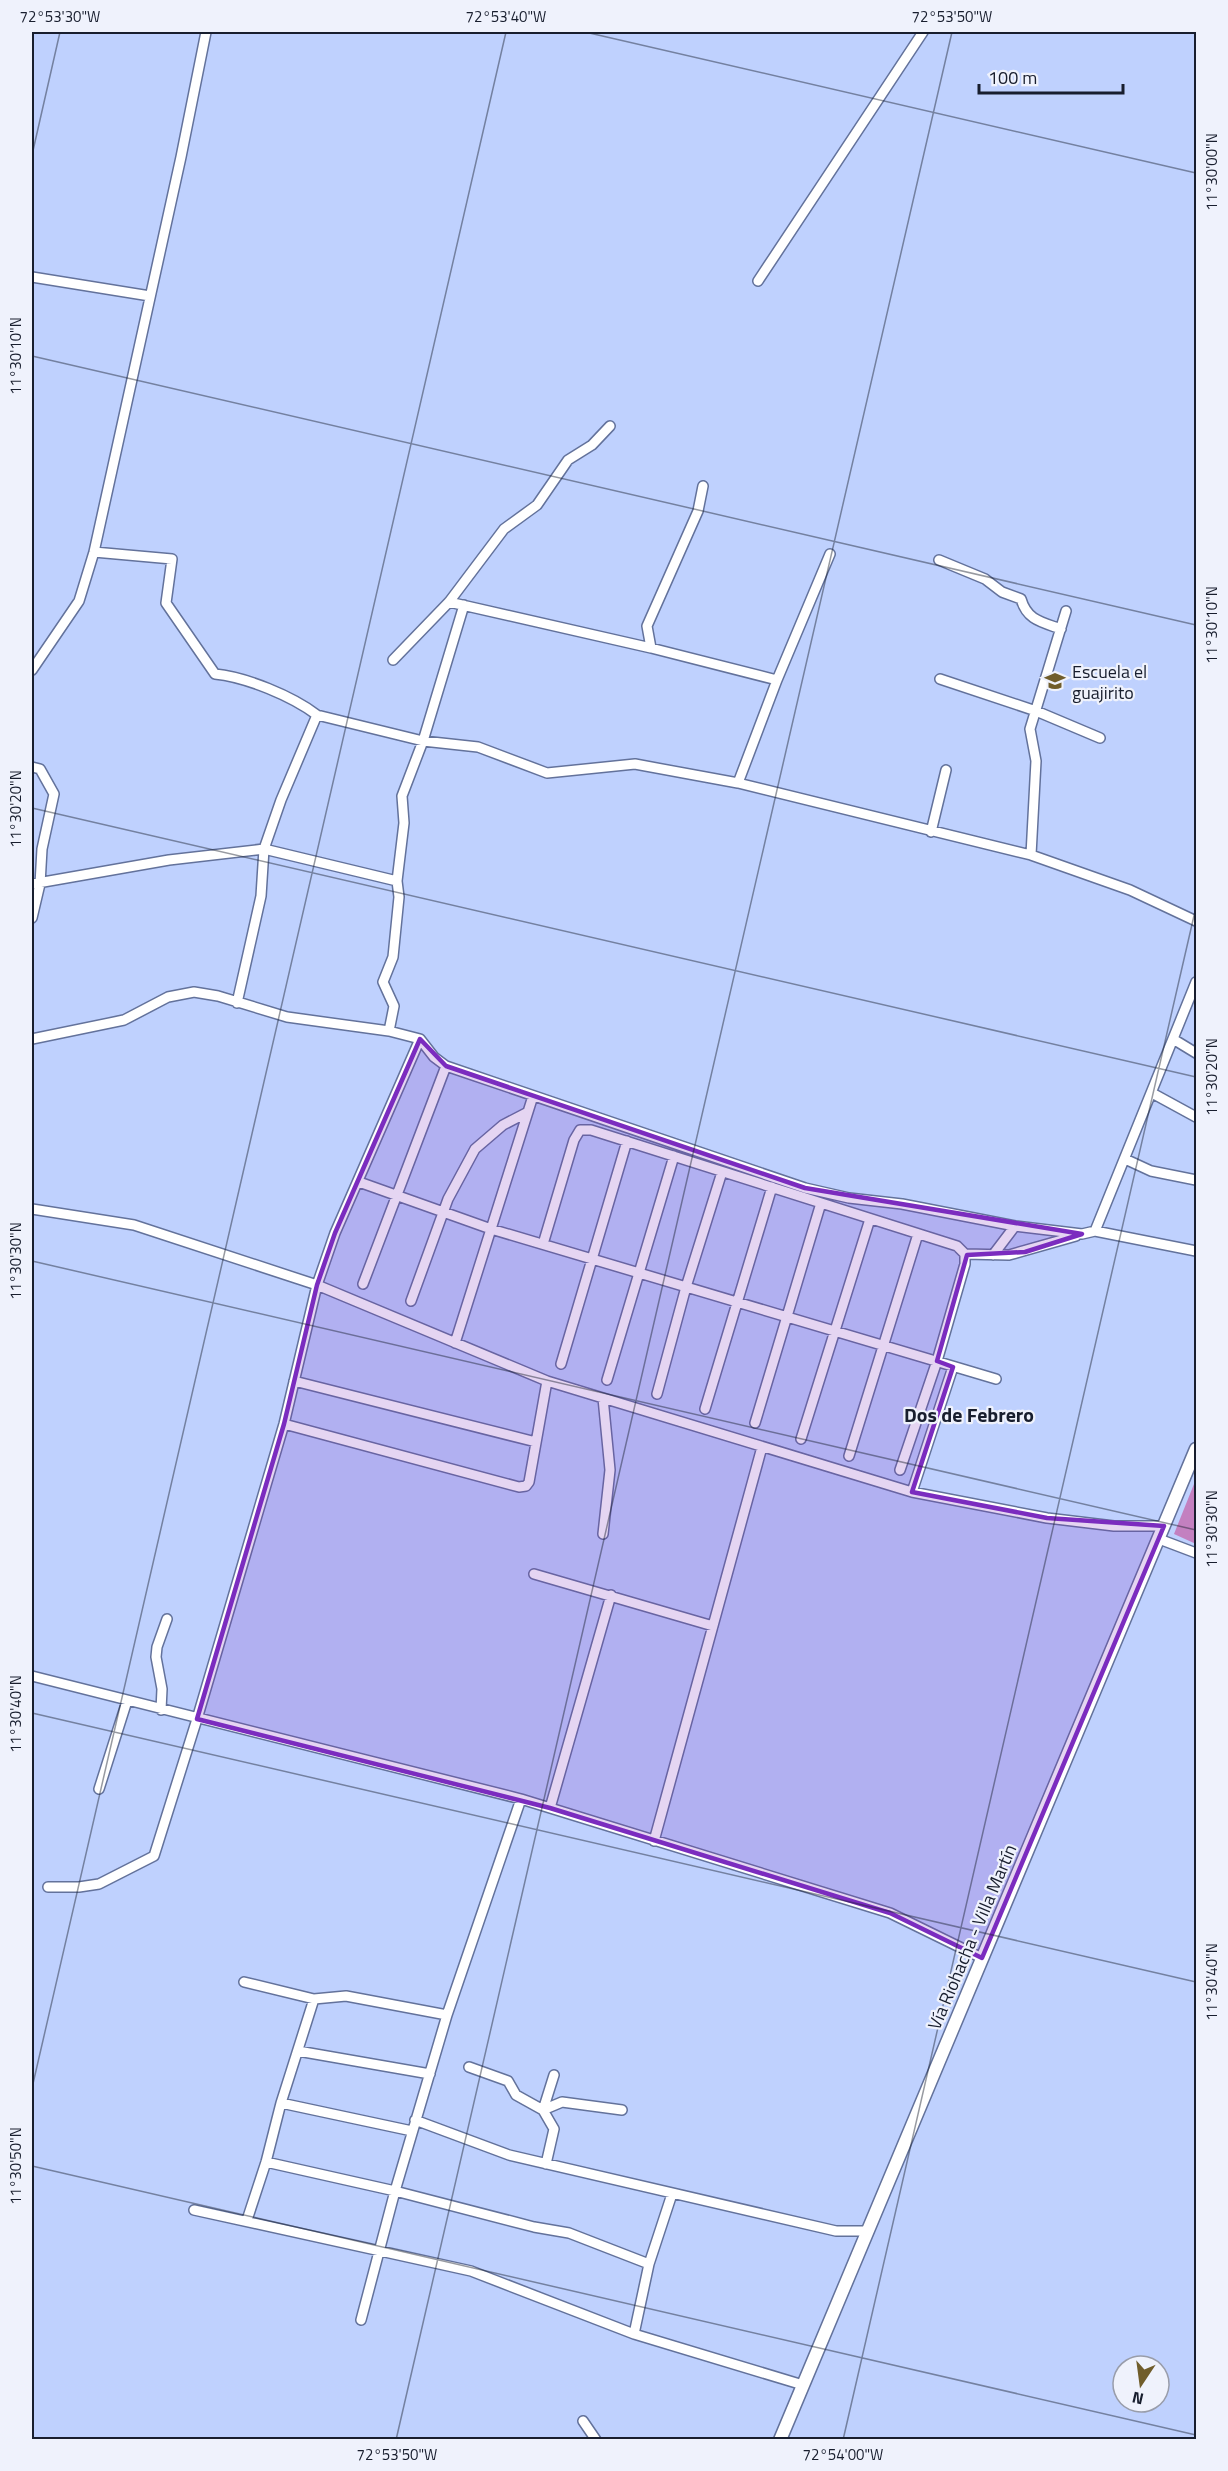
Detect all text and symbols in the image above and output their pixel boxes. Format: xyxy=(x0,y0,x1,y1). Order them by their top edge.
text: 72°53'30"W xyxy=(20,5,100,28)
text: 72°53'40"W xyxy=(466,5,546,28)
text: 72°53'50"W xyxy=(912,5,992,28)
scale bar xyxy=(979,57,1123,95)
text: 100 m xyxy=(988,64,1037,91)
text: 11°30'00"N xyxy=(1200,133,1223,211)
text: 11°30'10"N xyxy=(4,317,27,395)
text: 11°30'10"N xyxy=(1200,586,1223,664)
place label: Escuela el guajirito xyxy=(1072,658,1147,706)
school or university icon: Escuela el guajirito xyxy=(1043,669,1067,693)
text: 11°30'20"N xyxy=(4,770,27,848)
text: 11°30'20"N xyxy=(1200,1038,1223,1116)
text: 11°30'30"N xyxy=(4,1222,27,1300)
district label: Dos de Febrero xyxy=(904,1399,1034,1430)
text: 11°30'30"N xyxy=(1200,1490,1223,1568)
text: 11°30'40"N xyxy=(4,1675,27,1753)
street label: Vía Riohacha - Villa Martín xyxy=(921,1840,1023,2034)
text: 11°30'40"N xyxy=(1200,1943,1223,2021)
text: 11°30'50"N xyxy=(4,2127,27,2205)
north arrow xyxy=(1111,2354,1171,2414)
text: N xyxy=(1130,2386,1146,2412)
text: 72°53'50"W xyxy=(357,2443,437,2466)
text: 72°54'00"W xyxy=(803,2443,883,2466)

